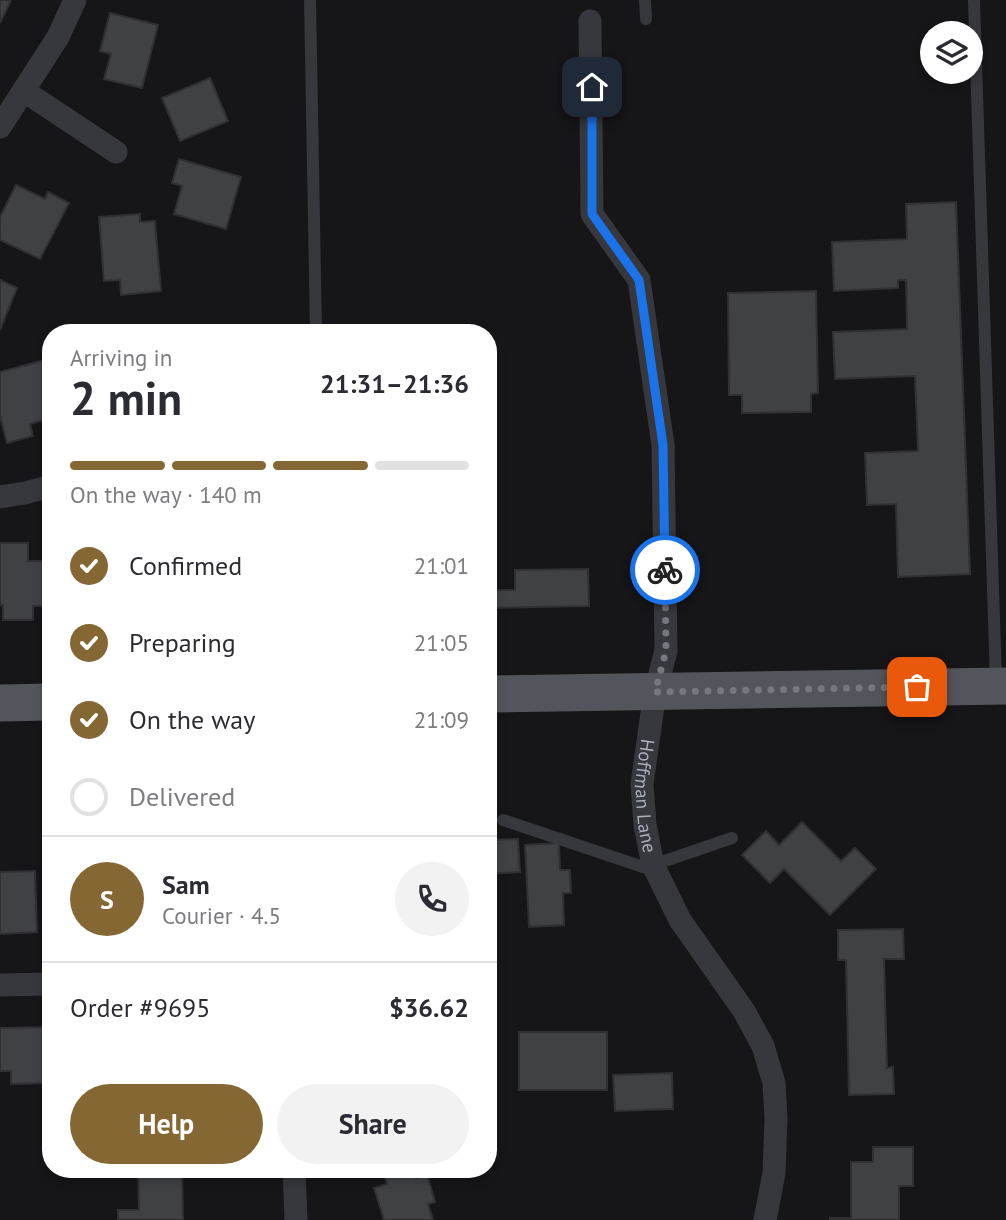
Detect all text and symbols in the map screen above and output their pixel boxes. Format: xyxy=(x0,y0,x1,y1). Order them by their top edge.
map controls xyxy=(920,21,983,84)
button: layers xyxy=(920,21,983,84)
pin xyxy=(562,57,622,117)
icon: home xyxy=(573,68,611,106)
text: Arriving in xyxy=(70,343,172,372)
text: 21:31–21:36 xyxy=(320,367,469,400)
text: 2 min xyxy=(70,368,182,428)
text: On the way · 140 m xyxy=(70,480,262,509)
courier xyxy=(630,535,700,605)
icon: check xyxy=(70,547,108,585)
text: Confirmed xyxy=(129,549,242,582)
text: 21:01 xyxy=(414,551,469,580)
icon: bike xyxy=(646,551,684,589)
icon: check xyxy=(70,624,108,662)
text: Preparing xyxy=(129,626,236,659)
text: 21:05 xyxy=(414,628,469,657)
pin xyxy=(887,657,947,717)
icon: bag xyxy=(898,668,936,706)
icon: check xyxy=(70,701,108,739)
text: On the way xyxy=(129,703,255,736)
text: 21:09 xyxy=(414,705,469,734)
street label: Hoffman Lane xyxy=(629,738,662,855)
text: Delivered xyxy=(129,780,235,813)
button: phone xyxy=(395,862,469,936)
text: Sam xyxy=(162,868,210,901)
text: S xyxy=(100,883,114,916)
text: Courier · 4.5 xyxy=(162,901,281,930)
text: Order #9695 xyxy=(70,991,210,1024)
text: $36.62 xyxy=(389,991,469,1024)
button: Help xyxy=(70,1084,263,1164)
button: Share xyxy=(277,1084,469,1164)

